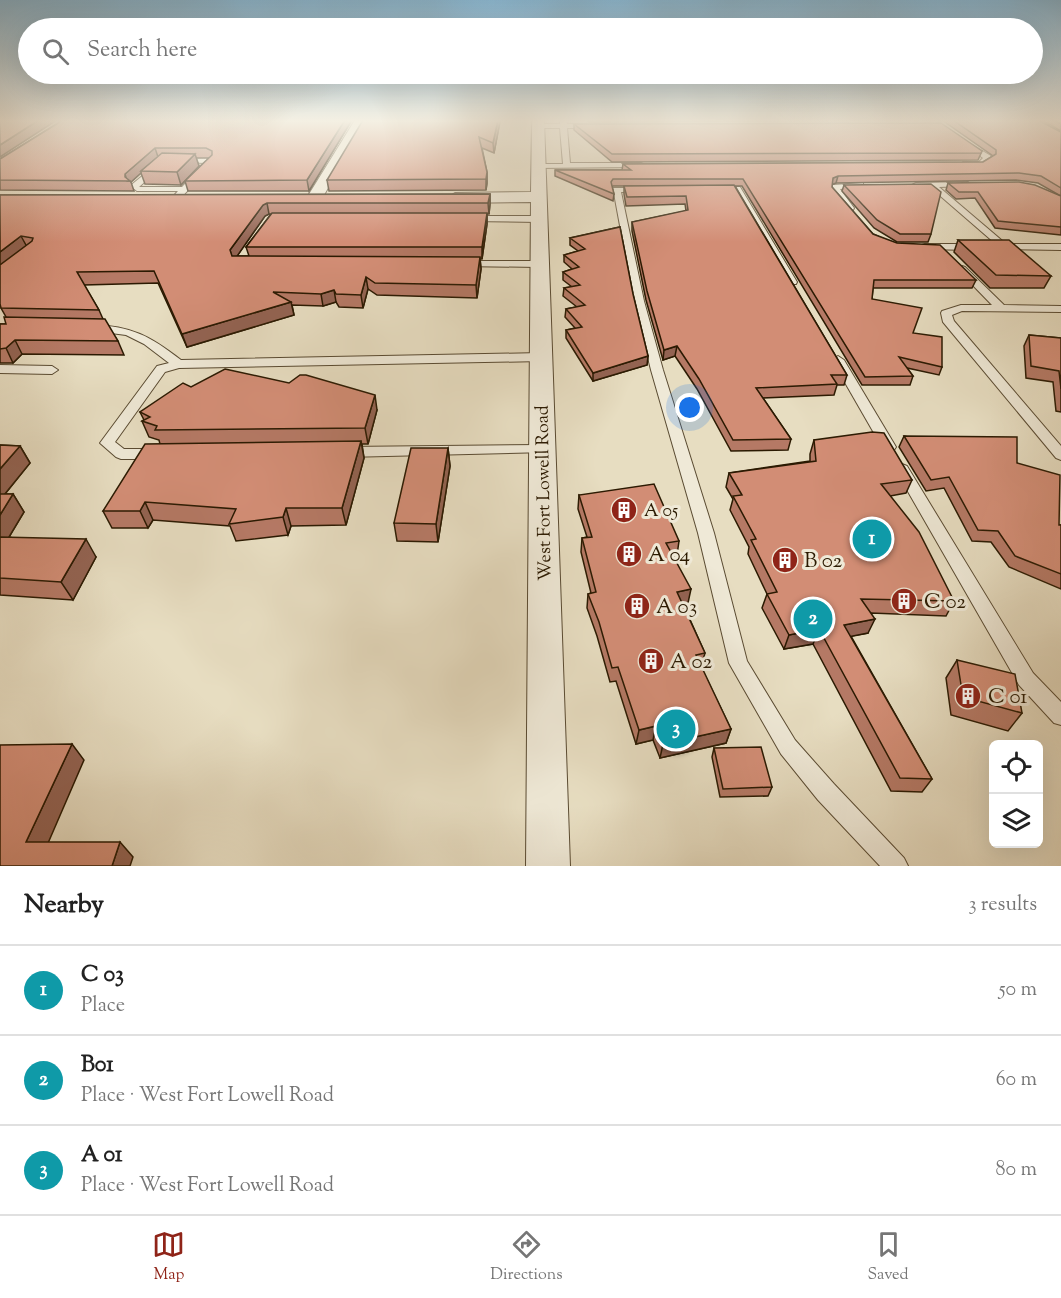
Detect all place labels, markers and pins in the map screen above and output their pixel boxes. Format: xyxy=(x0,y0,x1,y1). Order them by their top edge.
building icon: A 05 xyxy=(609,495,639,525)
place label: A 05 xyxy=(644,499,678,525)
pin: 1 xyxy=(852,516,892,562)
building icon: A 04 xyxy=(614,539,644,569)
place label: A 04 xyxy=(648,541,690,571)
building icon: B 02 xyxy=(770,545,800,575)
place label: B 02 xyxy=(804,547,843,577)
building icon: C 02 xyxy=(889,586,919,616)
place label: C 02 xyxy=(924,588,966,618)
building icon: A 03 xyxy=(622,591,652,621)
place label: A 03 xyxy=(656,593,697,623)
pin: 2 xyxy=(794,596,832,642)
building icon: A 02 xyxy=(636,646,666,676)
place label: A 02 xyxy=(670,648,712,678)
building icon: C 01 xyxy=(953,681,983,711)
place label: C 01 xyxy=(988,683,1027,713)
pin: 3 xyxy=(656,706,696,752)

